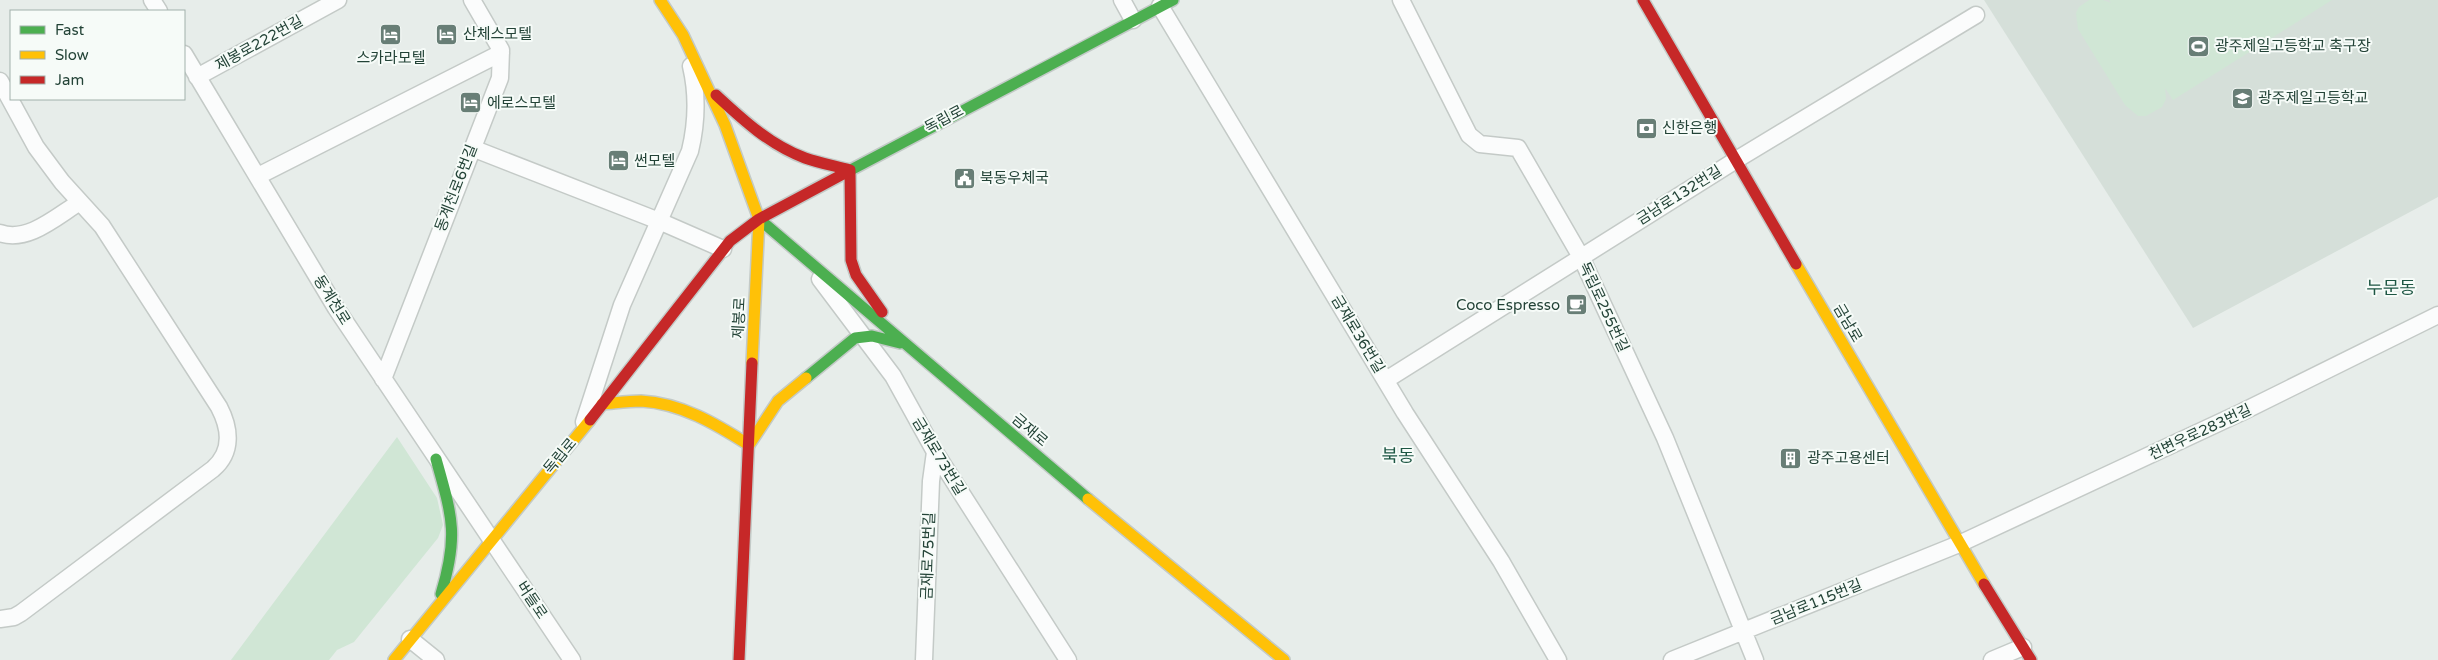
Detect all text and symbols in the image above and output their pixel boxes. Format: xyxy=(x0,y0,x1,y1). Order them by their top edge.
legend xyxy=(10,10,185,100)
street label: 제봉로222번길 xyxy=(212,12,306,74)
text: Fast xyxy=(55,21,85,39)
hotel icon: 산체스모텔 xyxy=(435,22,459,46)
hotel icon: 스카라모텔 xyxy=(379,23,403,47)
place label: 산체스모텔 xyxy=(463,25,532,43)
sports icon: 광주제일고등학교 축구장 xyxy=(2187,34,2211,58)
place label: 광주제일고등학교 축구장 xyxy=(2215,37,2371,55)
text: Slow xyxy=(55,46,89,64)
place label: 스카라모텔 xyxy=(356,49,426,67)
text: Jam xyxy=(55,71,84,89)
school or university icon: 광주제일고등학교 xyxy=(2230,86,2254,110)
place label: 광주제일고등학교 xyxy=(2258,89,2368,107)
hotel icon: 에로스모텔 xyxy=(459,91,483,115)
place label: 에로스모텔 xyxy=(487,94,556,112)
street label: 독립로 xyxy=(921,101,967,137)
bank icon: 신한은행 xyxy=(1634,116,1658,140)
place label: 신한은행 xyxy=(1662,119,1717,137)
street label: 동계천로6번길 xyxy=(431,142,481,234)
hotel icon: 썬모텔 xyxy=(606,149,630,173)
place label: 썬모텔 xyxy=(634,152,675,170)
street label: 금남로132번길 xyxy=(1633,162,1725,228)
public building icon: 북동우체국 xyxy=(952,166,976,190)
place label: 북동우체국 xyxy=(980,169,1049,187)
street label: 독립로255번길 xyxy=(1575,259,1633,355)
street label: 동계천로 xyxy=(310,272,354,328)
district label: 누문동 xyxy=(2366,277,2416,299)
street label: 금재로36번길 xyxy=(1328,292,1388,376)
cafe icon: Coco Espresso xyxy=(1564,293,1588,317)
place label: Coco Espresso xyxy=(1456,296,1560,314)
street label: 제봉로 xyxy=(729,297,749,339)
street label: 금남로 xyxy=(1830,301,1866,345)
street label: 천변우로283번길 xyxy=(2146,400,2254,464)
street label: 금재로 xyxy=(1008,410,1052,450)
street label: 금재로73번길 xyxy=(909,414,969,498)
street label: 독립로 xyxy=(540,434,580,478)
district label: 북동 xyxy=(1381,445,1415,467)
building icon: 광주고용센터 xyxy=(1779,446,1803,470)
place label: 광주고용센터 xyxy=(1807,449,1890,467)
street label: 금재로75번길 xyxy=(917,512,939,600)
street label: 금남로115번길 xyxy=(1768,575,1864,629)
street label: 버들로 xyxy=(513,578,551,622)

